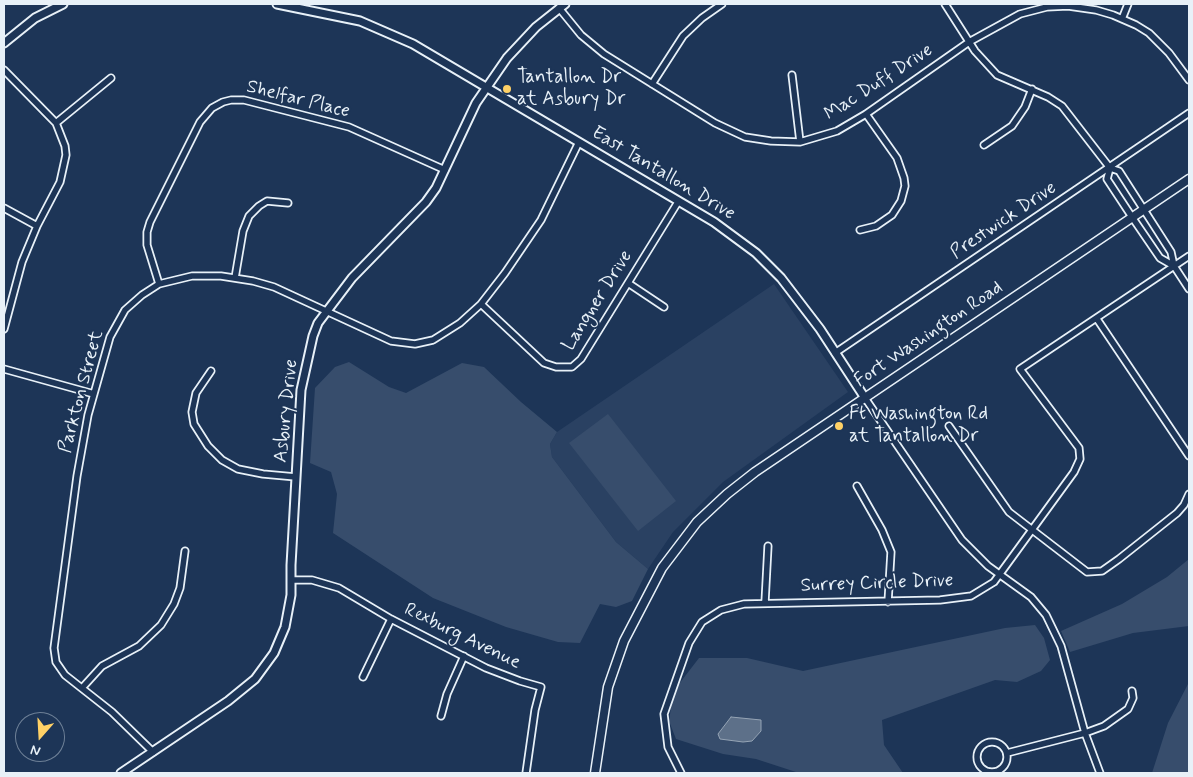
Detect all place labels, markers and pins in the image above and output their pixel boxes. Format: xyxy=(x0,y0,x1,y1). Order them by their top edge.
place label: Tantallon Dr at Asbury Dr xyxy=(517,67,625,111)
marker: Tantallon Dr at Asbury Dr xyxy=(501,83,513,95)
place label: Ft Washington Rd at Tantallon Dr xyxy=(849,404,988,448)
marker: Ft Washington Rd at Tantallon Dr xyxy=(833,420,845,432)

